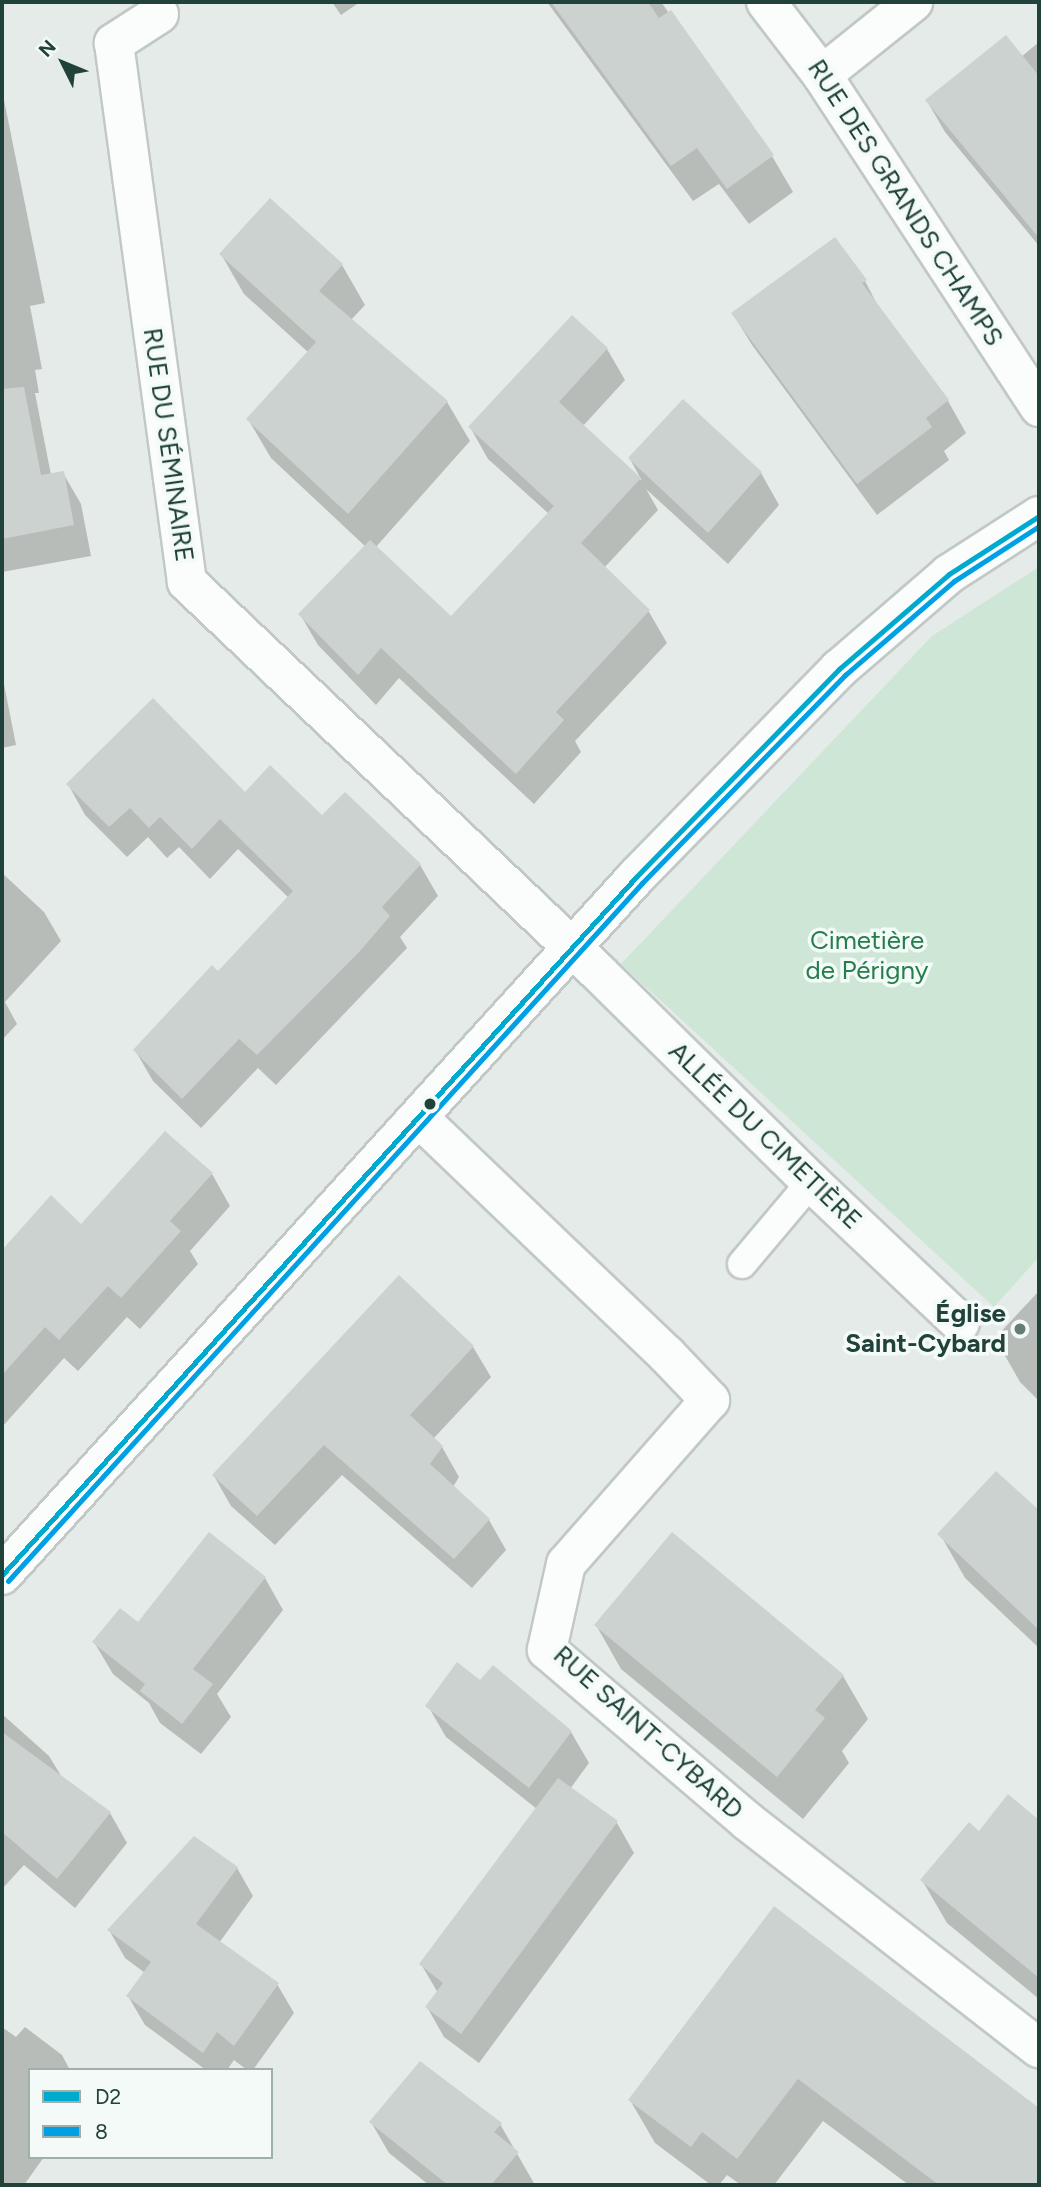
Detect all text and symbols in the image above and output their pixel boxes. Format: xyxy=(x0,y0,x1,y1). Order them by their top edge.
north arrow xyxy=(28,28,98,98)
text: N xyxy=(34,35,61,62)
street label: RUE DES GRANDS CHAMPS xyxy=(801,54,1009,352)
street label: RUE DU SÉMINAIRE xyxy=(136,326,200,564)
park label: Cimetière de Périgny xyxy=(806,925,928,986)
street label: ALLÉE DU CIMETIÈRE xyxy=(662,1036,868,1236)
unlabelled marker xyxy=(423,1097,437,1111)
place label: Église Saint-Cybard xyxy=(845,1298,1006,1360)
marker: Église Saint-Cybard xyxy=(1012,1321,1028,1337)
street label: RUE SAINT-CYBARD xyxy=(547,1640,749,1826)
legend xyxy=(28,2068,273,2159)
text: D2 xyxy=(95,2084,121,2109)
text: 8 xyxy=(95,2119,108,2144)

